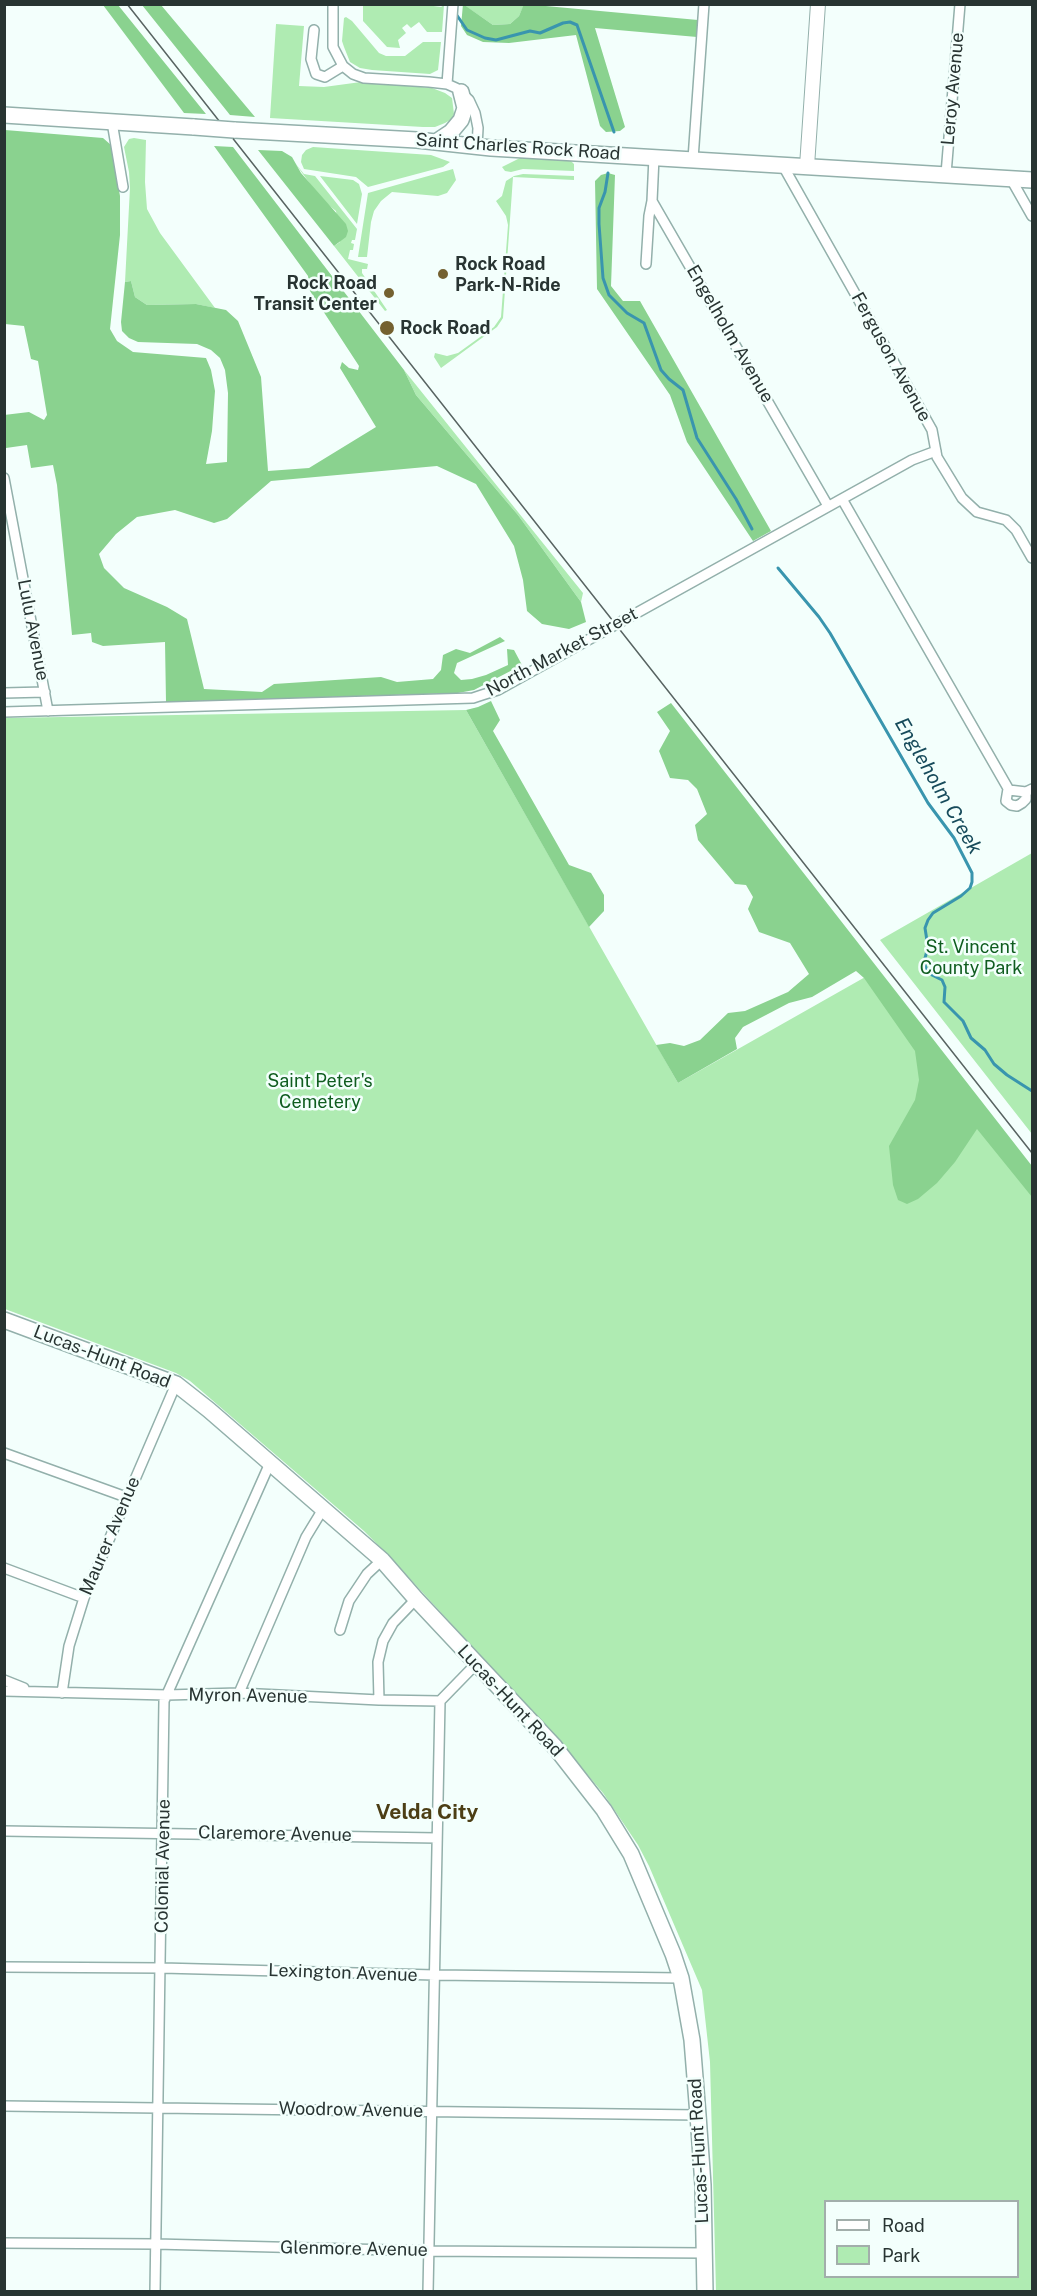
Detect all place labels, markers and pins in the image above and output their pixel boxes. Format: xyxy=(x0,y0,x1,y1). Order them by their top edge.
place label: Rock Road Park-N-Ride xyxy=(455,253,561,296)
marker: Rock Road Park-N-Ride xyxy=(436,267,450,281)
place label: Rock Road Transit Center xyxy=(254,272,377,314)
marker: Rock Road Transit Center xyxy=(382,286,396,300)
place label: Rock Road xyxy=(400,317,490,339)
marker: Rock Road xyxy=(378,319,396,337)

